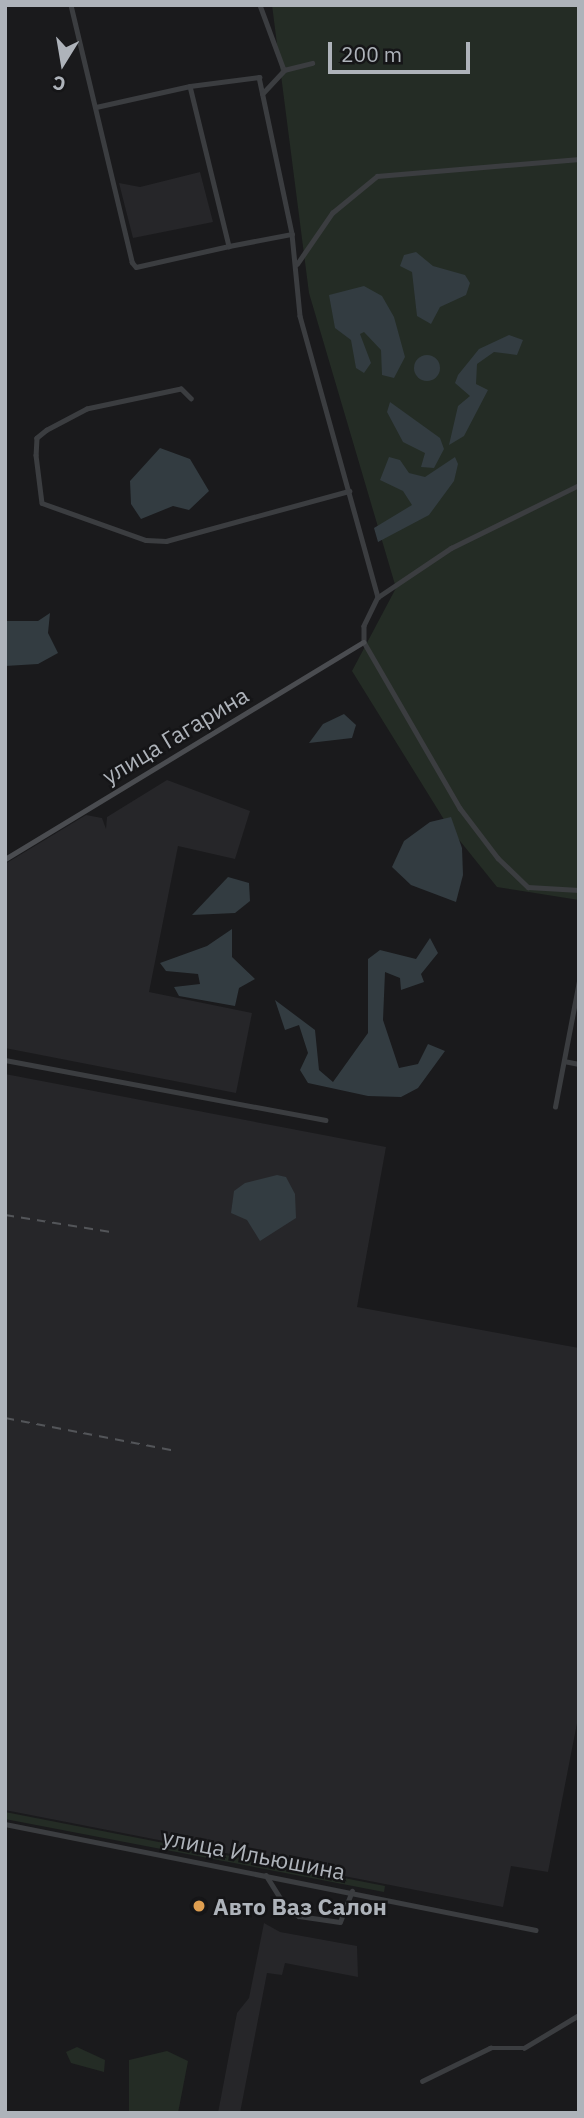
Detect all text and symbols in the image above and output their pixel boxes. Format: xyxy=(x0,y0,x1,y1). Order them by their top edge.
north arrow xyxy=(28,28,98,98)
scale bar xyxy=(332,28,474,72)
text: 200 m xyxy=(341,40,402,68)
text: С xyxy=(51,71,67,97)
street label: улица Гагарина xyxy=(97,681,253,789)
street label: улица Ильюшина xyxy=(160,1823,348,1885)
place label: Авто Ваз Салон xyxy=(213,1892,387,1920)
marker: Авто Ваз Салон xyxy=(191,1898,207,1914)

